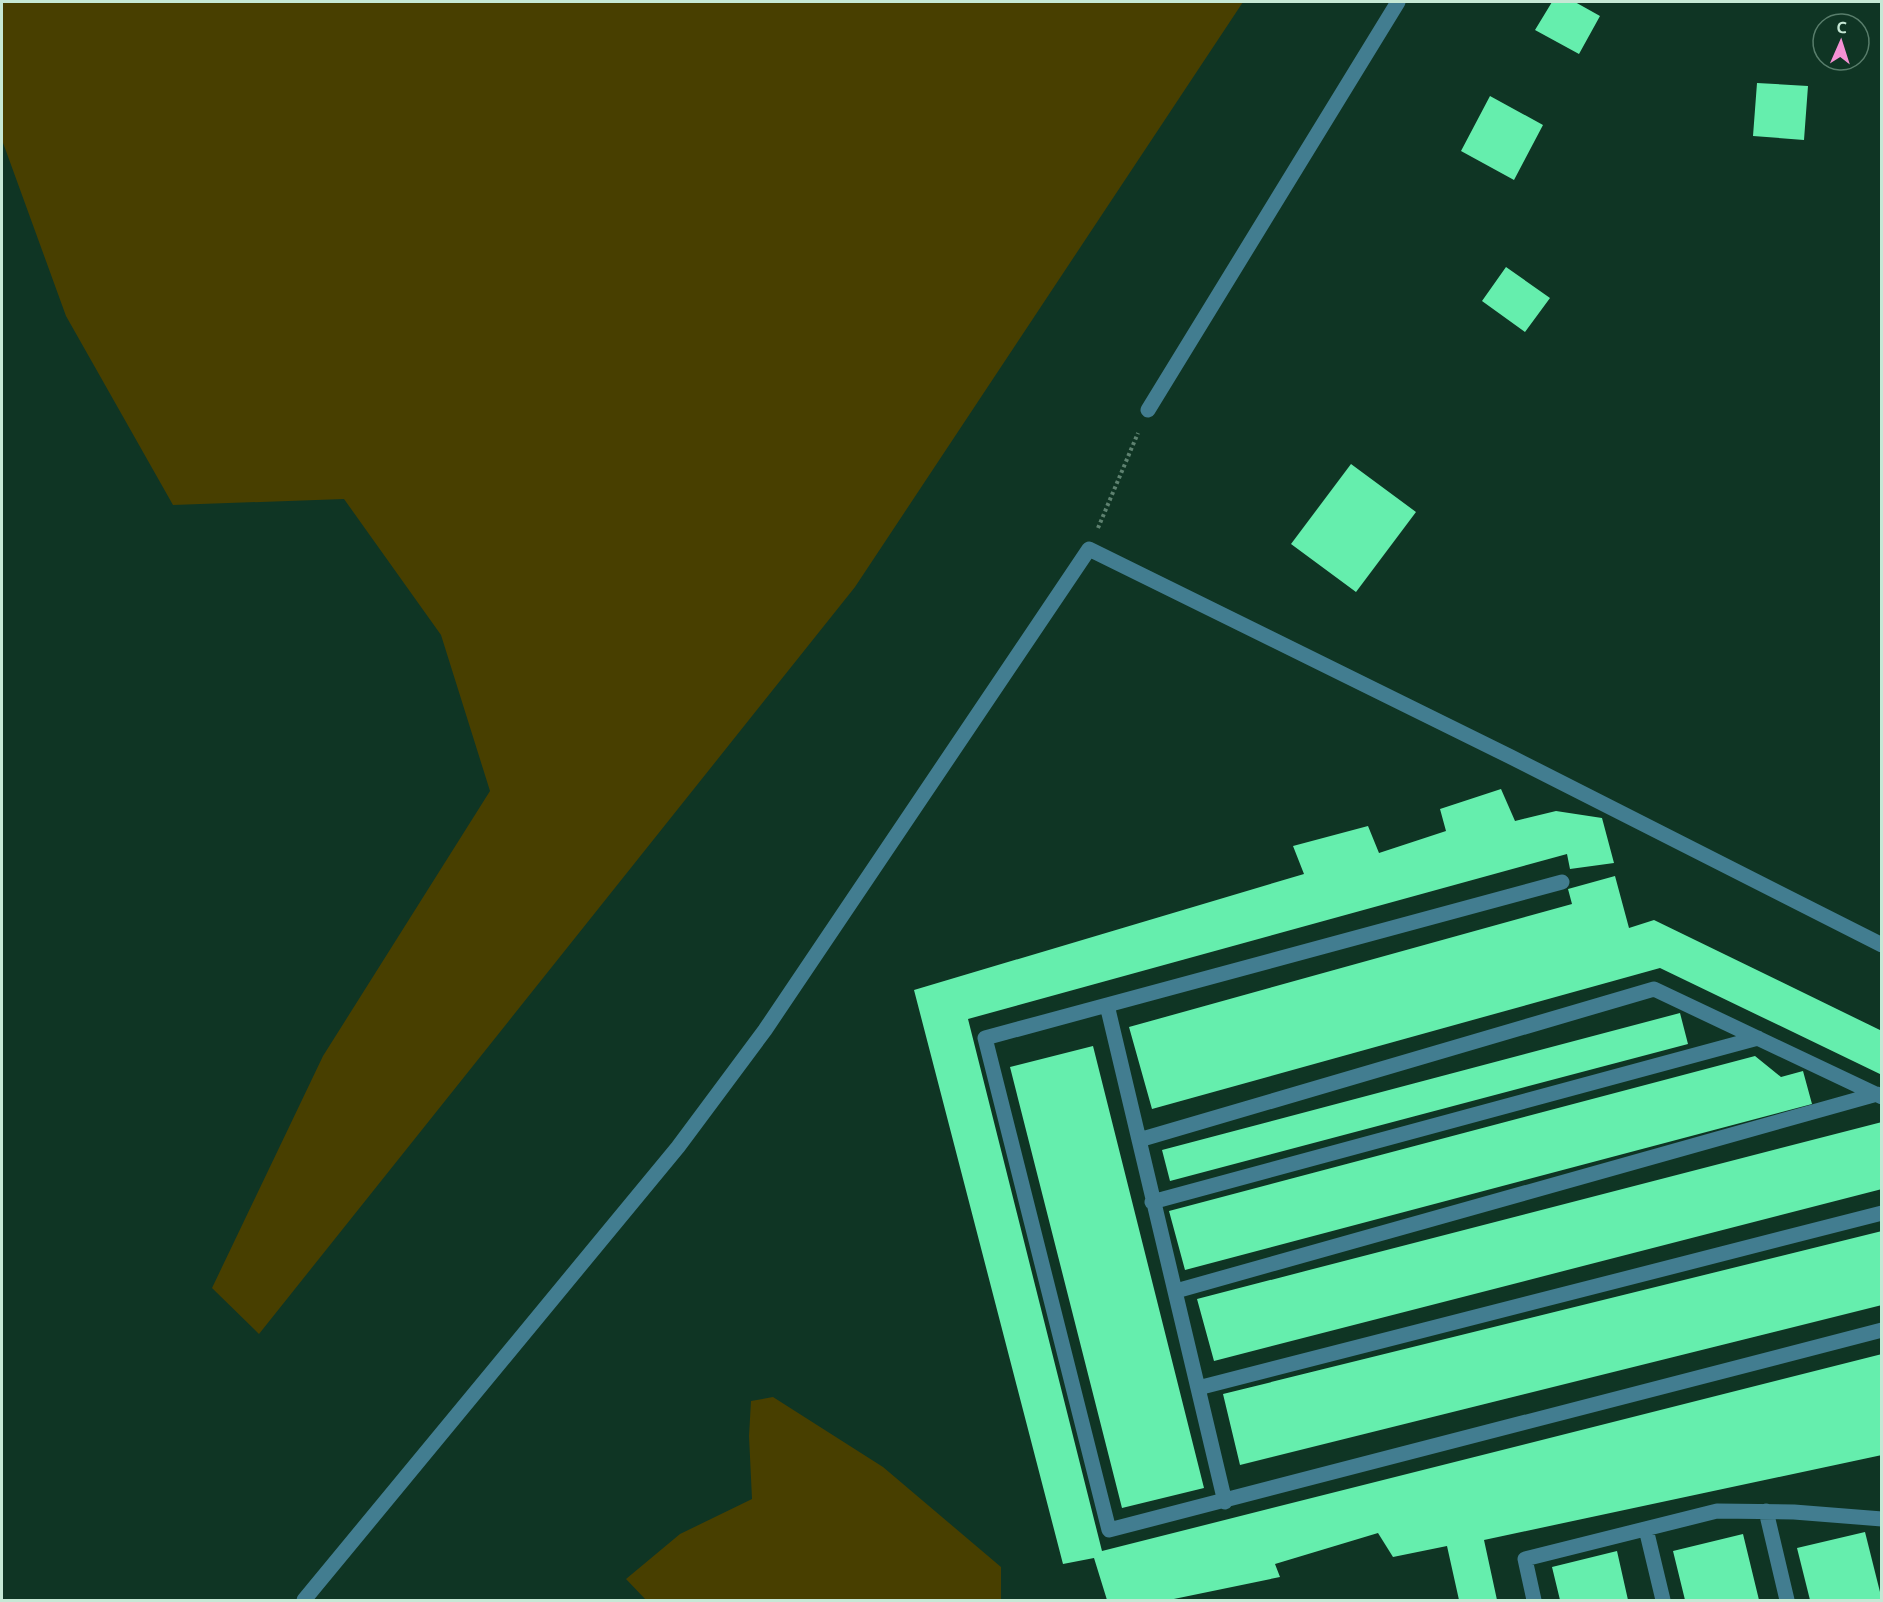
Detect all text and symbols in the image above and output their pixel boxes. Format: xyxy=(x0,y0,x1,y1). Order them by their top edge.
north arrow xyxy=(1811,12,1871,72)
text: С xyxy=(1836,18,1847,36)

